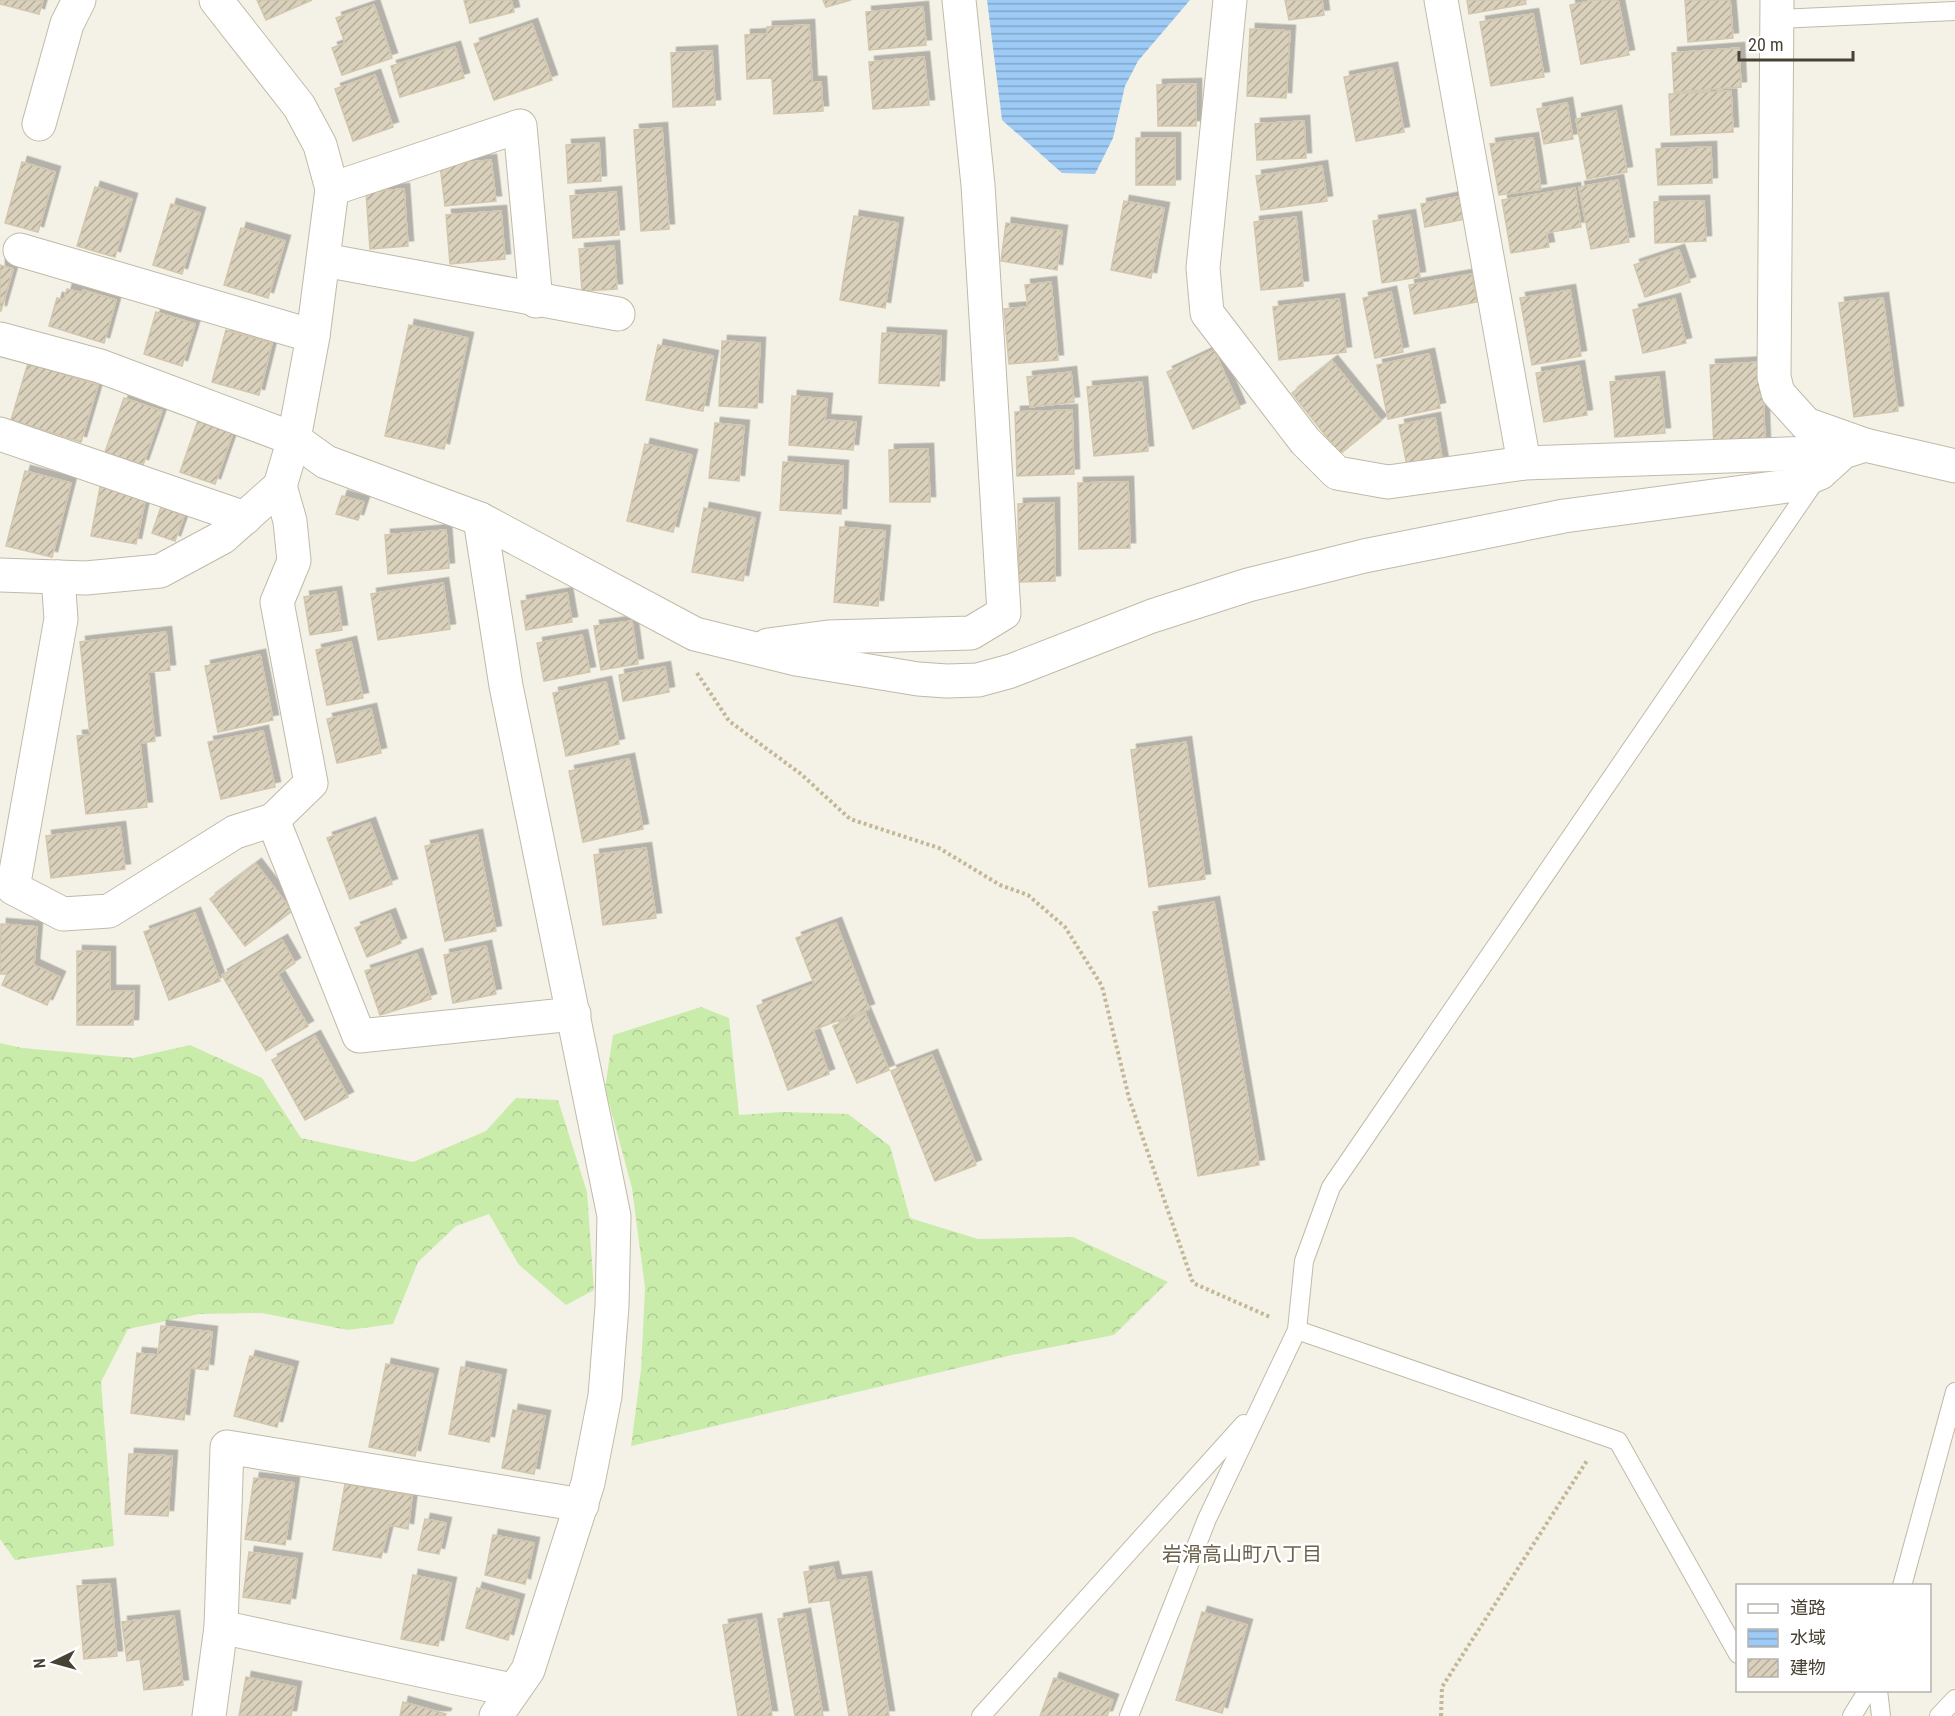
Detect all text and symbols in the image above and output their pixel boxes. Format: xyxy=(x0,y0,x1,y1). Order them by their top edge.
scale bar xyxy=(1739,24,1853,62)
text: 20 m xyxy=(1748,34,1783,55)
district label: 岩滑高山町八丁目 xyxy=(1162,1542,1322,1566)
legend xyxy=(1736,1584,1931,1692)
text: 道路 xyxy=(1790,1597,1826,1618)
text: 水域 xyxy=(1790,1627,1826,1648)
north arrow xyxy=(24,1632,84,1692)
text: 建物 xyxy=(1790,1657,1826,1678)
text: N xyxy=(30,1658,49,1669)

